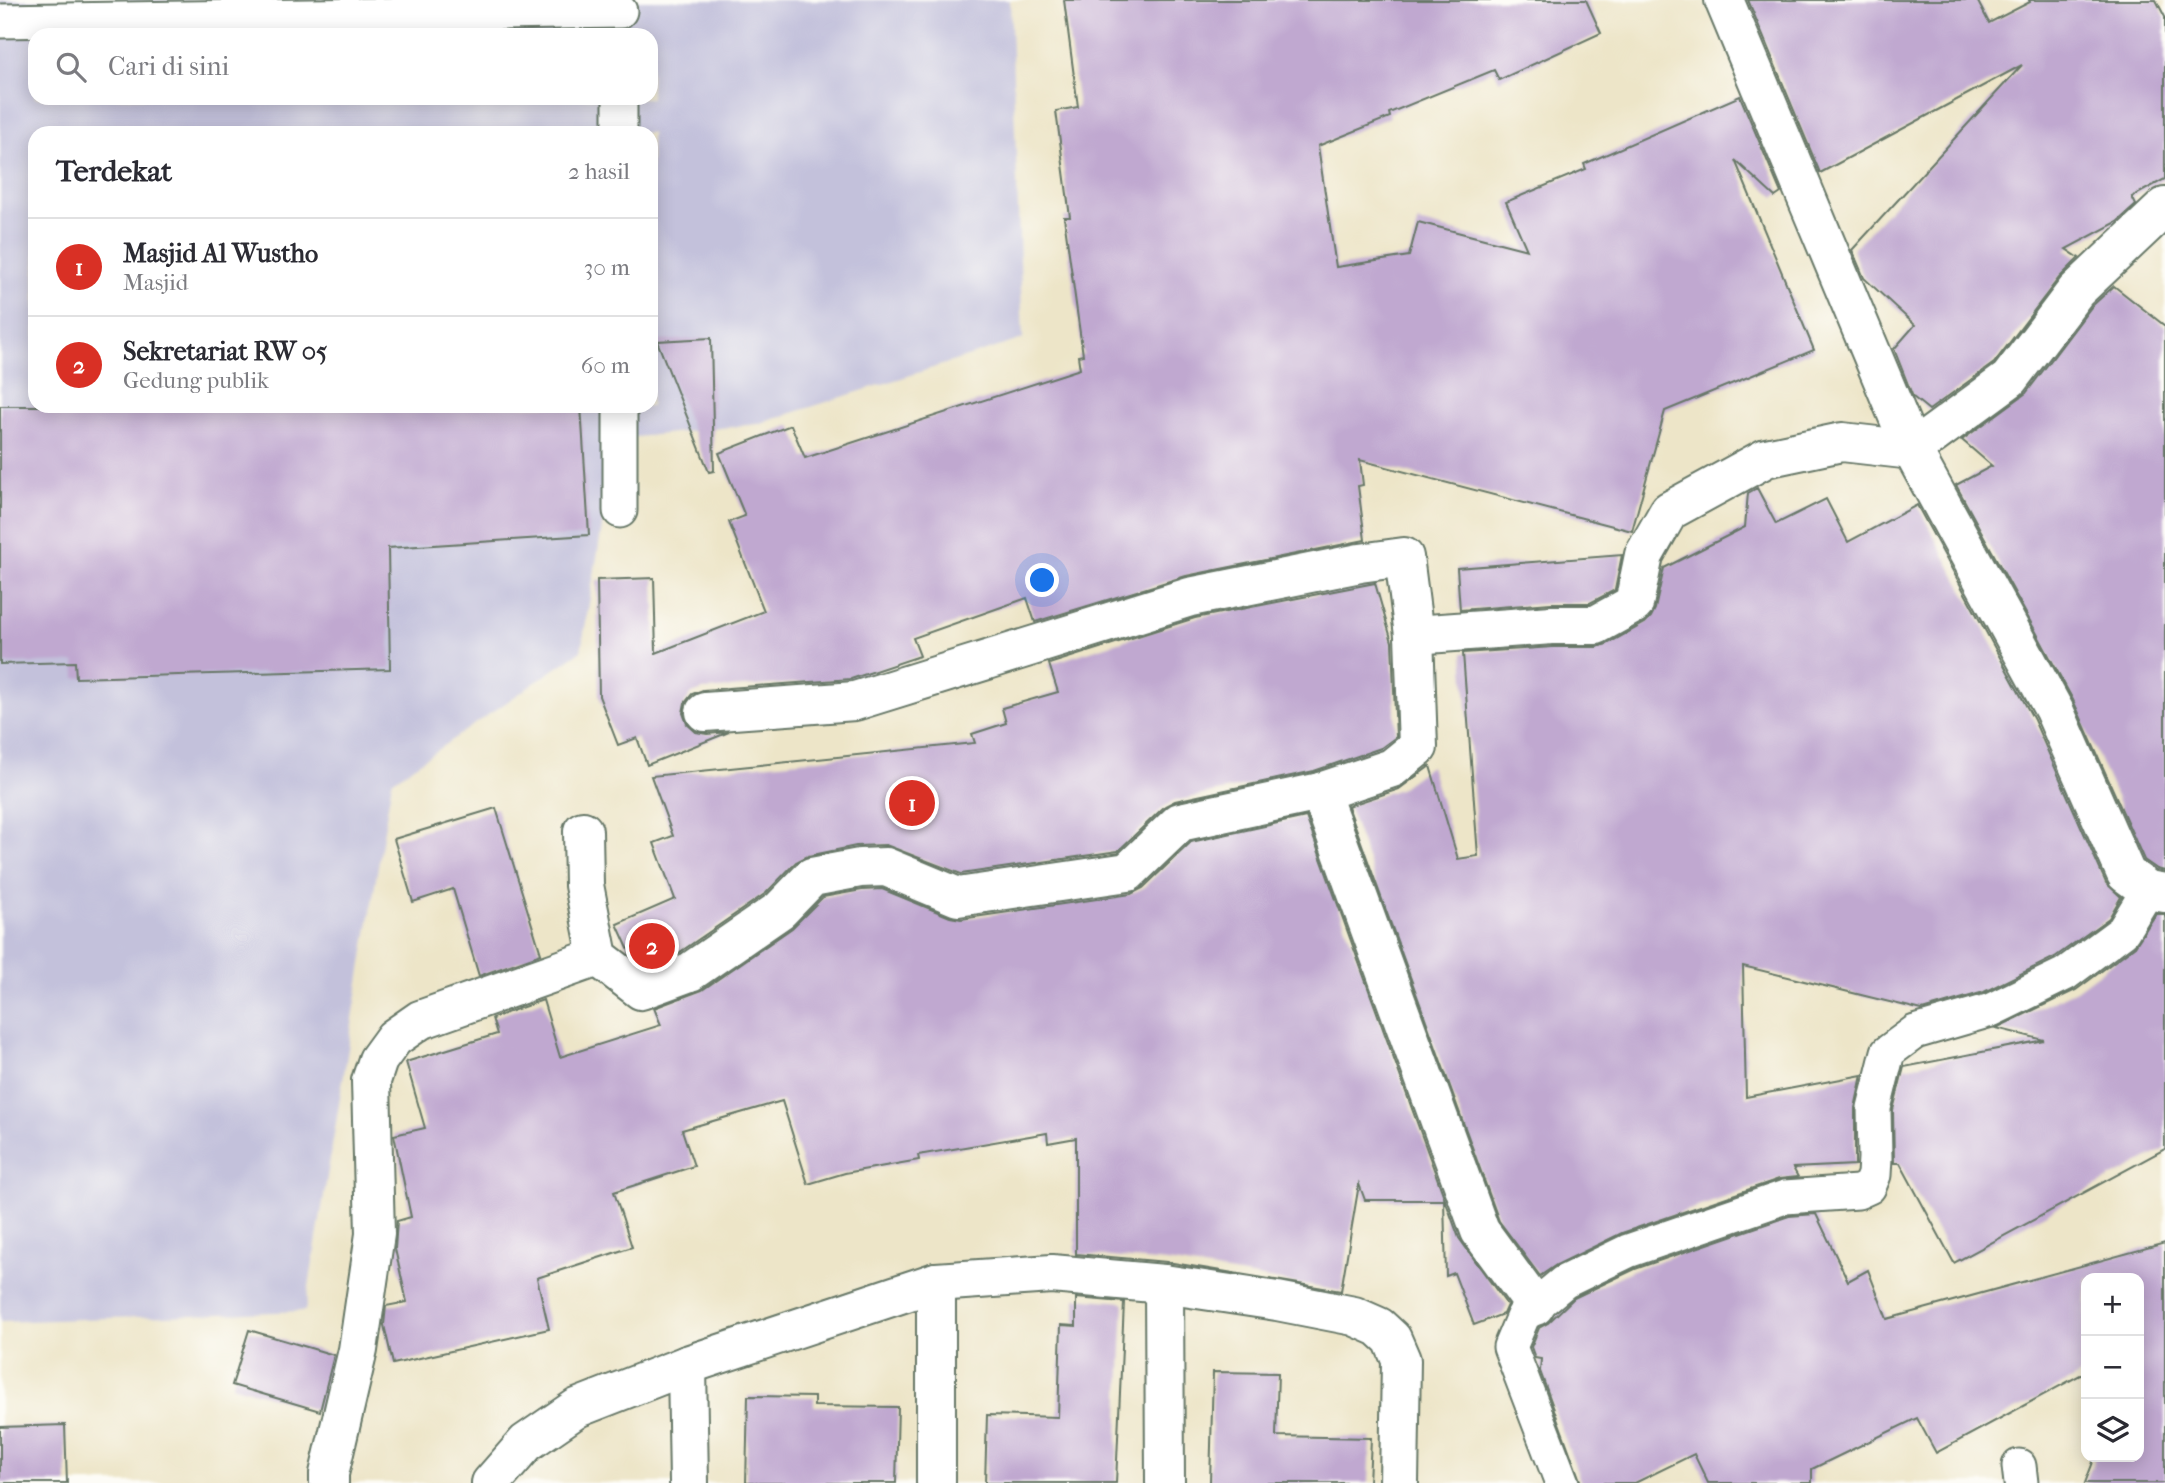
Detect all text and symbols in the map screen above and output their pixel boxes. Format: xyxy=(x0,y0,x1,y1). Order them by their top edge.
search box xyxy=(28,28,658,105)
icon: search xyxy=(52,48,90,86)
text: Cari di sini xyxy=(108,51,229,82)
text: Terdekat xyxy=(56,154,172,189)
text: 2 hasil xyxy=(568,158,630,185)
text: Masjid Al Wustho xyxy=(123,238,318,269)
text: 1 xyxy=(75,254,83,281)
text: 30 m xyxy=(584,254,630,281)
text: Masjid xyxy=(123,269,188,296)
text: Sekretariat RW 05 xyxy=(123,336,327,367)
text: 2 xyxy=(73,352,85,379)
text: 60 m xyxy=(581,352,630,379)
text: Gedung publik xyxy=(123,367,269,394)
your location xyxy=(1025,563,1059,597)
pin: 1 xyxy=(889,777,935,829)
pin: 2 xyxy=(629,920,675,972)
map controls xyxy=(2081,1273,2144,1462)
button: + xyxy=(2081,1273,2144,1336)
button: − xyxy=(2081,1336,2144,1399)
button: layers xyxy=(2081,1399,2144,1462)

